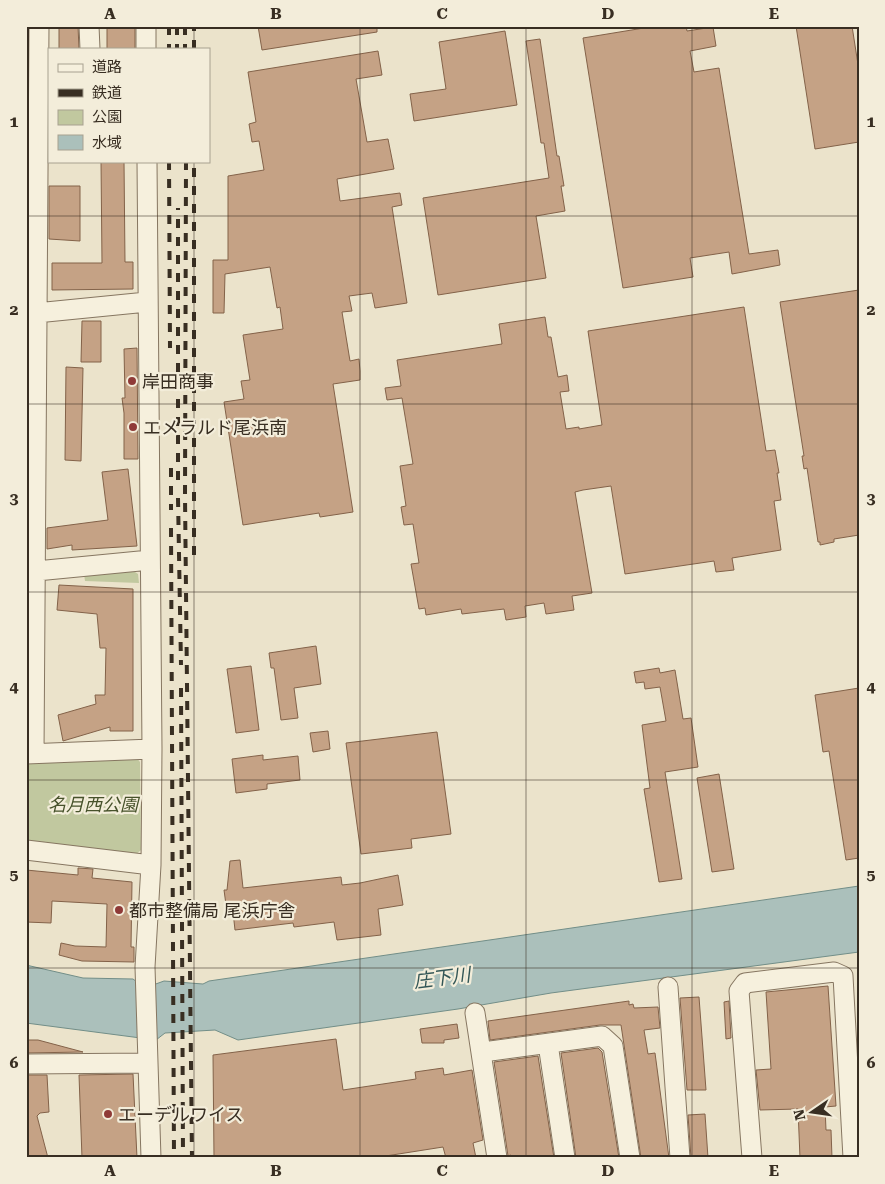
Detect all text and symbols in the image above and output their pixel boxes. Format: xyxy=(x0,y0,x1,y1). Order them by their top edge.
text: A xyxy=(104,4,116,23)
text: B xyxy=(270,4,282,23)
text: C xyxy=(436,4,448,23)
text: D xyxy=(602,4,615,23)
text: E xyxy=(769,4,779,23)
legend xyxy=(48,48,210,162)
text: 道路 xyxy=(92,58,122,76)
text: 鉄道 xyxy=(92,84,122,102)
text: 公園 xyxy=(92,108,122,126)
text: 1 xyxy=(10,112,19,131)
text: 1 xyxy=(867,112,876,131)
text: 水域 xyxy=(92,134,122,152)
text: 2 xyxy=(10,300,19,319)
text: 2 xyxy=(867,300,876,319)
place label: 岸田商事 xyxy=(142,371,214,392)
marker: 岸田商事 xyxy=(126,375,138,387)
place label: エメラルド尾浜南 xyxy=(143,417,287,438)
marker: エメラルド尾浜南 xyxy=(127,421,139,433)
text: 3 xyxy=(10,489,19,508)
text: 3 xyxy=(867,489,876,508)
text: 4 xyxy=(10,677,19,696)
text: 4 xyxy=(867,677,876,696)
park label: 名月西公園 xyxy=(48,794,141,815)
text: 5 xyxy=(10,865,19,884)
text: 5 xyxy=(867,865,876,884)
place label: 都市整備局 尾浜庁舎 xyxy=(129,900,296,921)
marker: 都市整備局 尾浜庁舎 xyxy=(113,904,125,916)
water label: 庄下川 xyxy=(412,963,474,993)
text: 6 xyxy=(10,1053,19,1072)
text: 6 xyxy=(867,1053,876,1072)
north arrow xyxy=(788,1086,838,1136)
place label: エーデルワイス xyxy=(118,1104,243,1125)
marker: エーデルワイス xyxy=(102,1108,114,1120)
text: N xyxy=(790,1108,808,1122)
text: A xyxy=(104,1161,116,1180)
text: B xyxy=(270,1161,282,1180)
text: C xyxy=(436,1161,448,1180)
text: D xyxy=(602,1161,615,1180)
text: E xyxy=(769,1161,779,1180)

